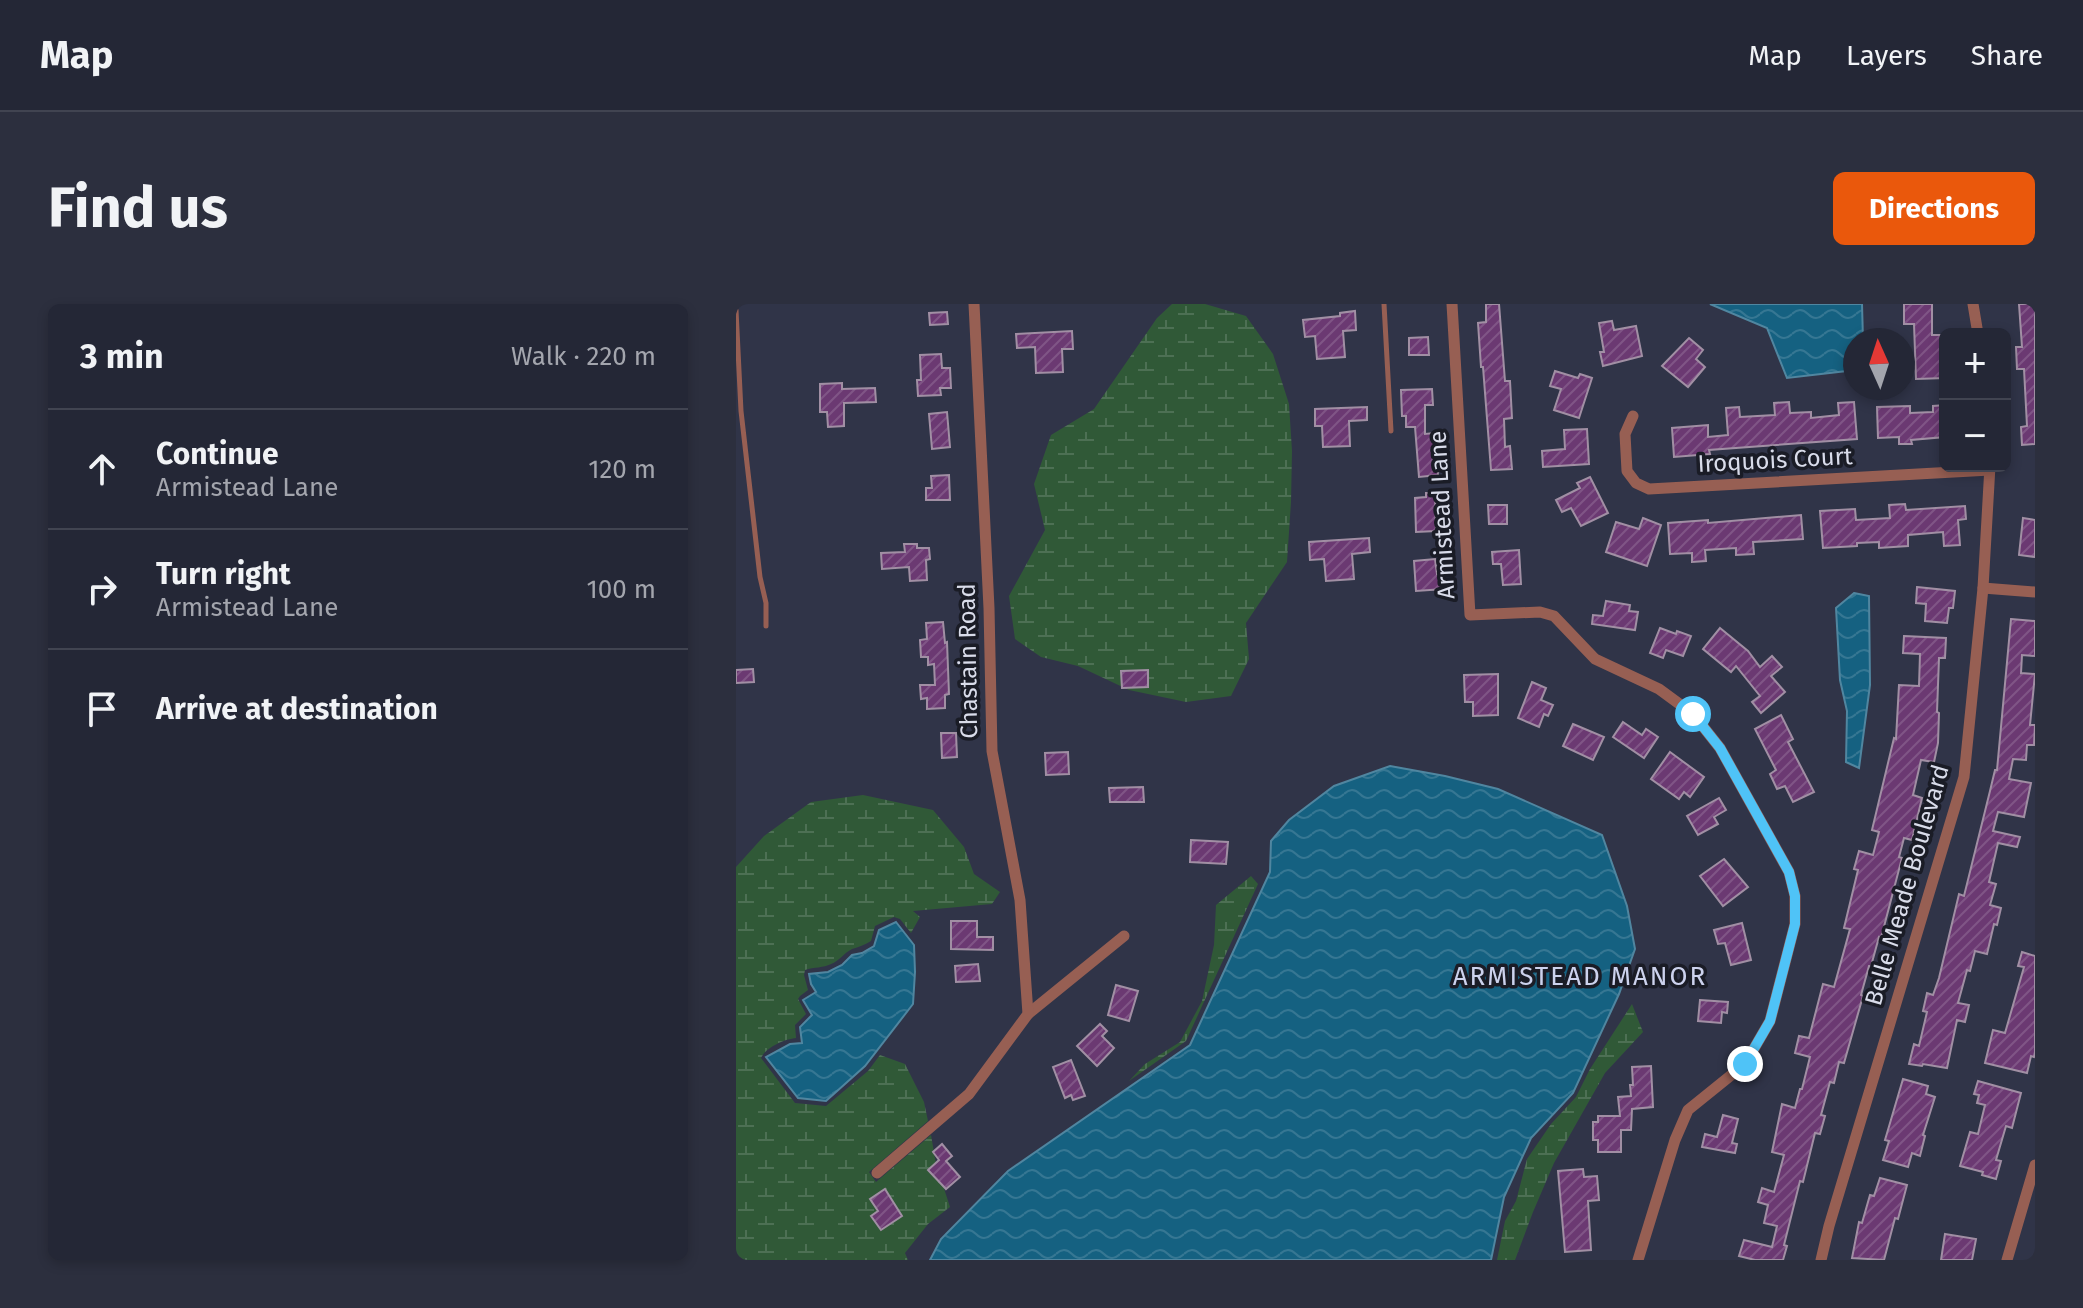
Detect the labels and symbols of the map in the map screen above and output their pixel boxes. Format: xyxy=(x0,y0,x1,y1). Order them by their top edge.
north arrow xyxy=(1843,328,1915,400)
street label: Armistead Lane xyxy=(1424,430,1460,600)
street label: Iroquois Court xyxy=(1697,442,1854,478)
street label: Chastain Road xyxy=(953,583,983,739)
route start xyxy=(1675,696,1711,732)
street label: Belle Meade Boulevard xyxy=(1859,761,1955,1009)
district label: ARMISTEAD MANOR xyxy=(1453,961,1707,992)
route end xyxy=(1727,1046,1763,1082)

